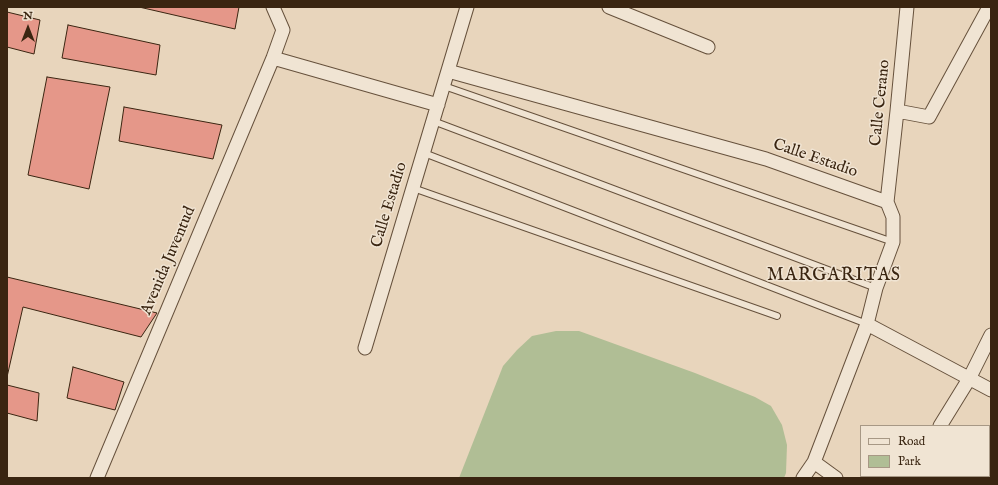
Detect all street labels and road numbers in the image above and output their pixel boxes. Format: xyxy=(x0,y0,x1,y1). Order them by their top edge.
street label: Calle Cerano xyxy=(867,59,895,147)
street label: Calle Estadio xyxy=(770,136,860,182)
street label: Calle Estadio xyxy=(368,160,412,250)
street label: Avenida Juventud xyxy=(137,204,201,318)

